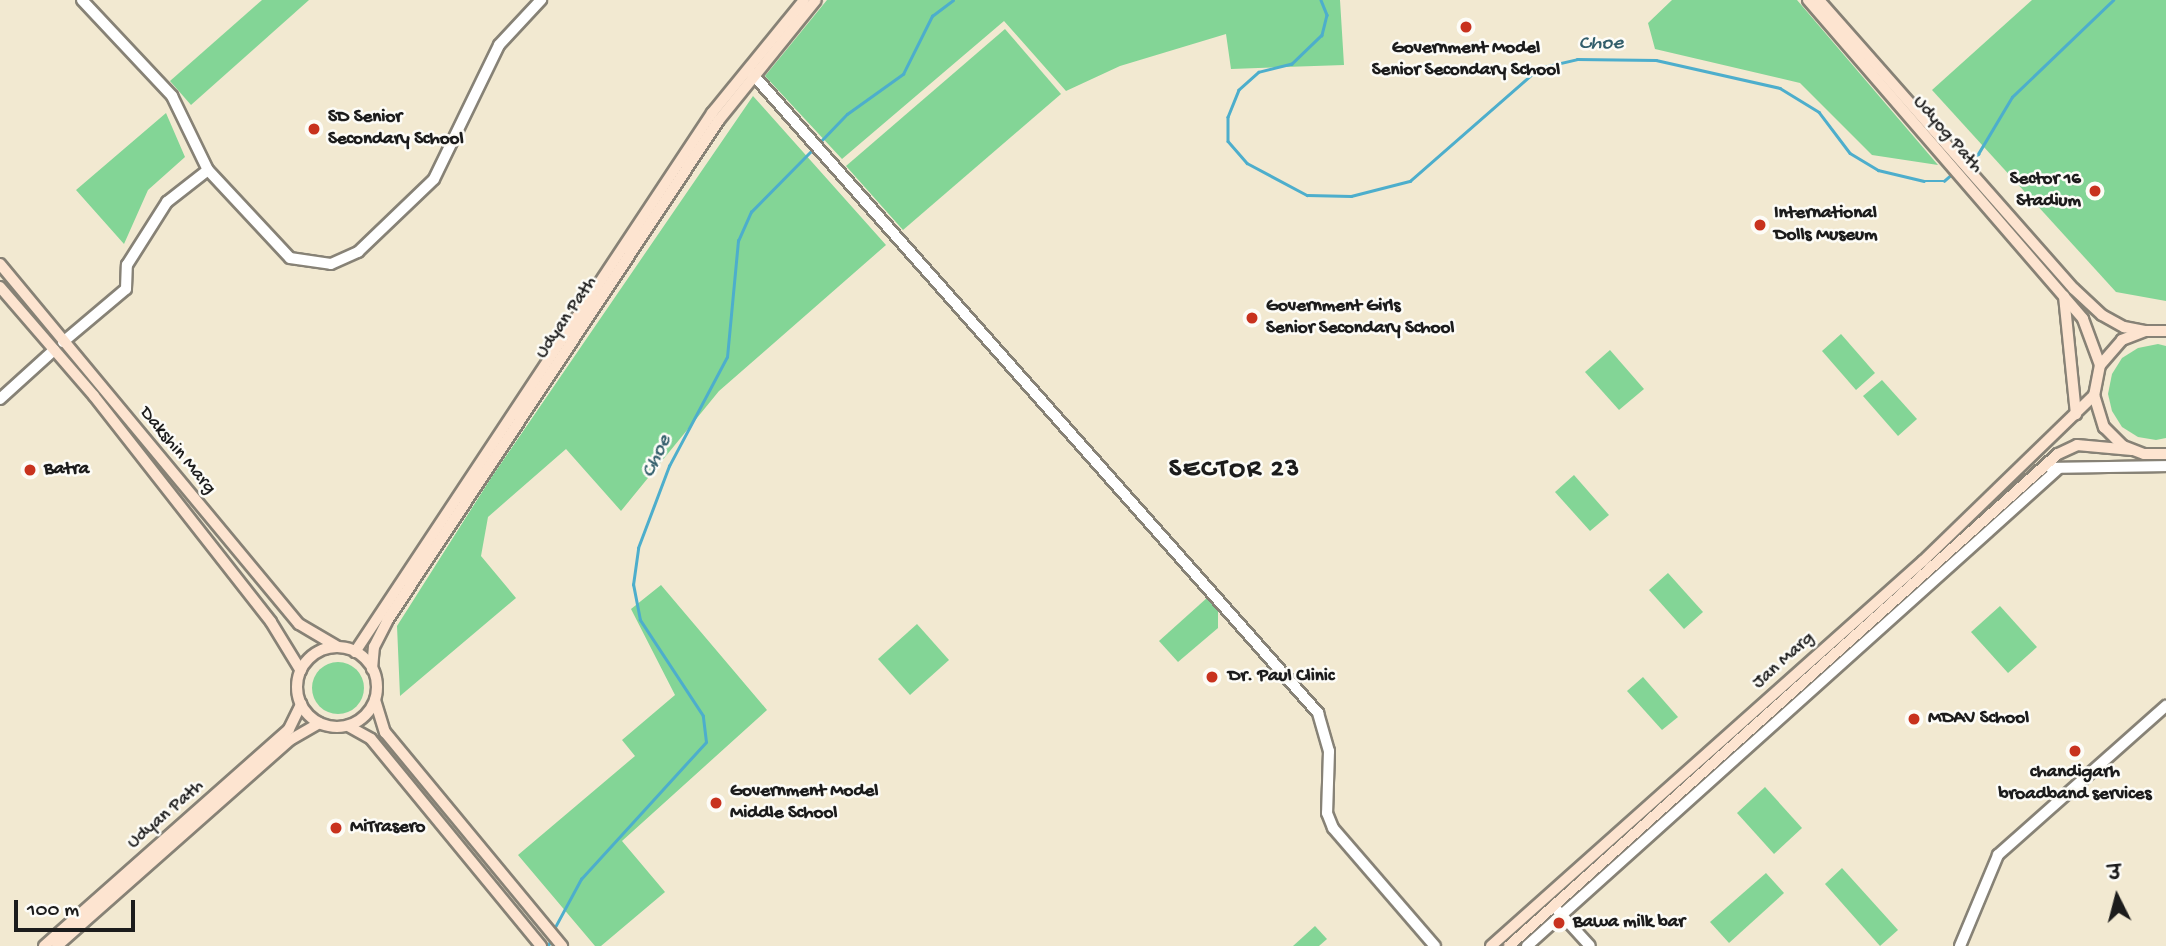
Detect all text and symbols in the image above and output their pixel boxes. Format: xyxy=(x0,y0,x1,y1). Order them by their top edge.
marker: Government Model Senior Secondary School xyxy=(1458,19,1474,35)
water label: Choe xyxy=(1579,32,1623,58)
place label: Government Model Senior Secondary School xyxy=(1372,38,1560,82)
street label: Udyog Path xyxy=(1907,91,1987,179)
place label: SD Senior Secondary School xyxy=(328,107,464,151)
marker: SD Senior Secondary School xyxy=(306,121,322,137)
place label: Sector 16 Stadium xyxy=(2010,169,2081,213)
marker: Sector 16 Stadium xyxy=(2087,183,2103,199)
place label: International Dolls Museum xyxy=(1774,203,1877,247)
marker: International Dolls Museum xyxy=(1752,217,1768,233)
street label: Udyan Path xyxy=(531,272,603,364)
place label: Government Girls Senior Secondary School xyxy=(1266,296,1454,340)
marker: Government Girls Senior Secondary School xyxy=(1244,310,1260,326)
street label: Dakshin Marg xyxy=(134,402,220,500)
water label: Choe xyxy=(637,432,679,482)
district label: SECTOR 23 xyxy=(1170,455,1300,487)
place label: Batra xyxy=(44,459,89,481)
marker: Batra xyxy=(22,462,38,478)
street label: Jan Marg xyxy=(1748,627,1820,695)
place label: Dr. Paul Clinic xyxy=(1228,666,1334,688)
marker: Dr. Paul Clinic xyxy=(1202,667,1222,687)
place label: MDAV School xyxy=(1928,708,2029,730)
marker: MDAV School xyxy=(1906,711,1922,727)
marker: chandigarh broadband services xyxy=(2067,743,2083,759)
place label: chandigarh broadband services xyxy=(1999,762,2151,806)
street label: Udyan Path xyxy=(123,775,209,855)
place label: Government Model Middle School xyxy=(730,781,879,825)
marker: Government Model Middle School xyxy=(708,795,724,811)
place label: MiTrasero xyxy=(350,817,425,839)
marker: MiTrasero xyxy=(328,820,344,836)
north arrow xyxy=(2082,862,2152,932)
text: उ xyxy=(2107,864,2122,888)
scale bar xyxy=(18,886,138,930)
text: 100 m xyxy=(27,899,79,924)
place label: Bawa milk bar xyxy=(1573,912,1685,934)
marker: Bawa milk bar xyxy=(1551,915,1567,931)

